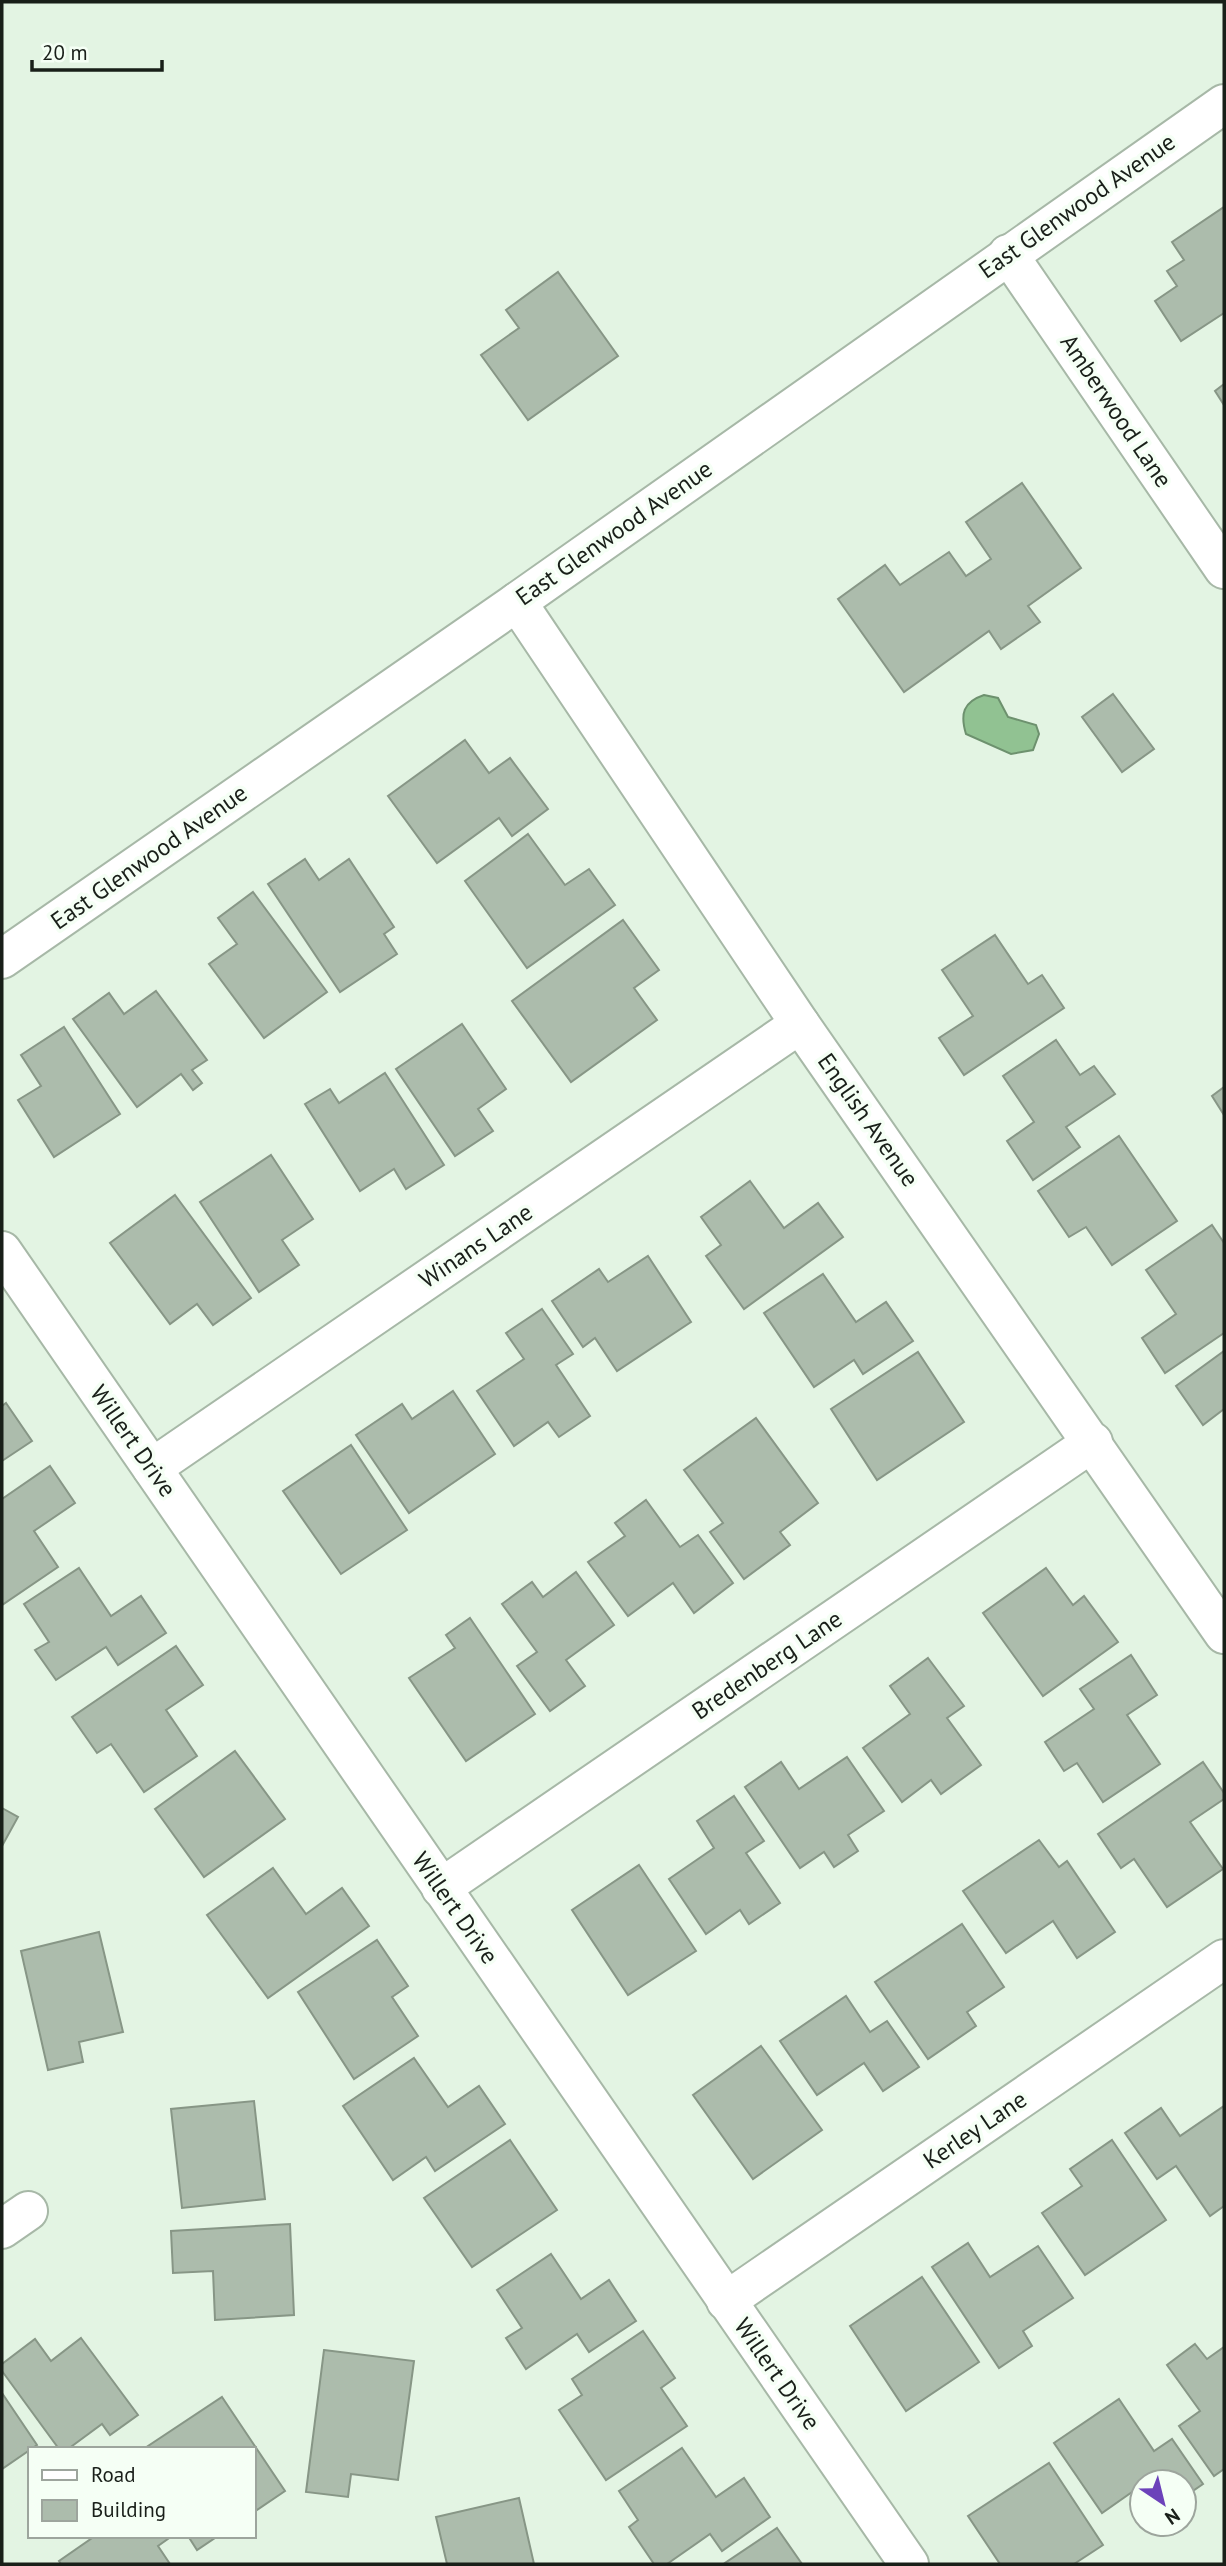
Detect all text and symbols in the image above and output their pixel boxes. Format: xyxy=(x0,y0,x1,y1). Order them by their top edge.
scale bar xyxy=(32,28,161,72)
text: 20 m xyxy=(42,39,88,66)
street label: East Glenwood Avenue xyxy=(972,126,1181,285)
street label: Amberwood Lane xyxy=(1054,328,1179,493)
street label: East Glenwood Avenue xyxy=(509,453,718,612)
street label: East Glenwood Avenue xyxy=(44,777,253,936)
street label: English Avenue xyxy=(811,1047,926,1193)
street label: Winans Lane xyxy=(413,1196,538,1295)
street label: Willert Drive xyxy=(84,1379,183,1503)
street label: Bredenberg Lane xyxy=(686,1603,848,1726)
street label: Willert Drive xyxy=(406,1846,505,1970)
street label: Kerley Lane xyxy=(917,2084,1032,2176)
street label: Willert Drive xyxy=(728,2312,827,2436)
legend xyxy=(28,2447,256,2538)
text: Road xyxy=(91,2461,135,2488)
north arrow xyxy=(1128,2468,1198,2538)
text: Building xyxy=(91,2496,166,2523)
text: N xyxy=(1161,2504,1185,2530)

